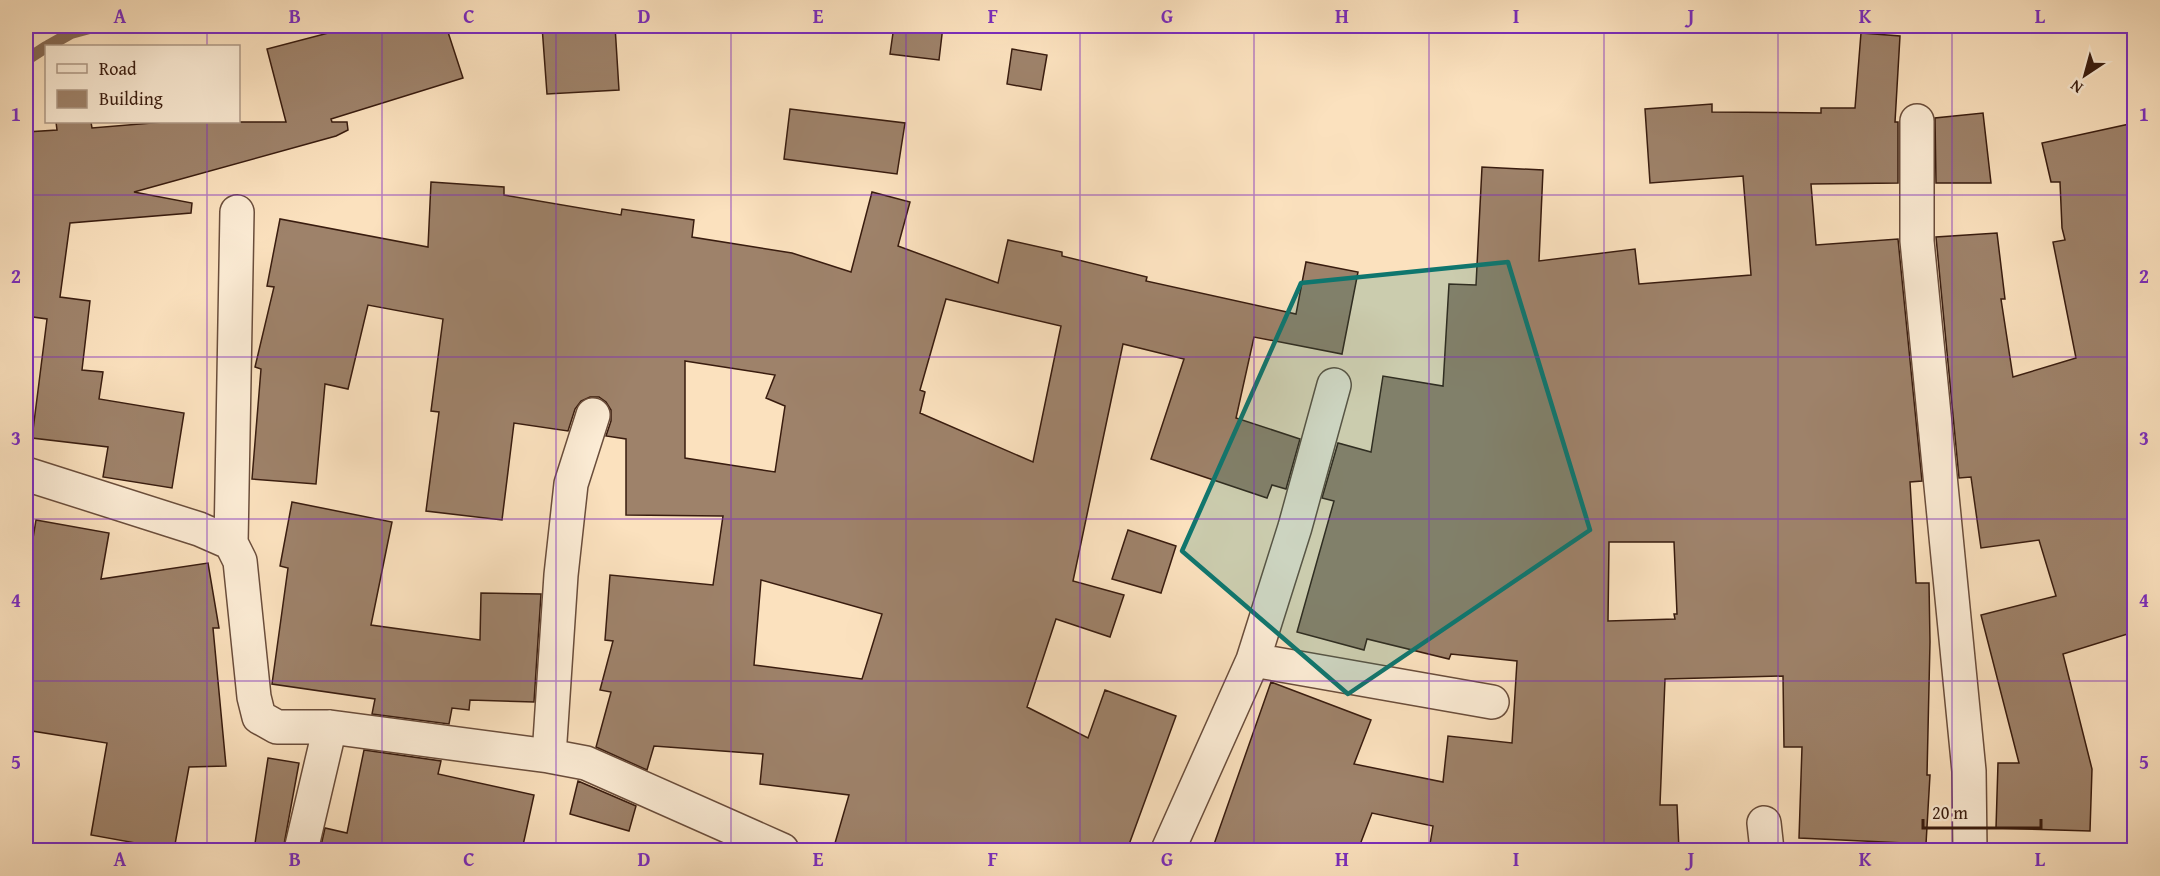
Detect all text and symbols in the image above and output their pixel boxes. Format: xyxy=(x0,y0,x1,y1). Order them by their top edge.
text: A xyxy=(114,1,127,30)
text: B xyxy=(289,1,301,30)
text: C xyxy=(463,1,475,30)
text: D xyxy=(637,1,651,30)
text: E xyxy=(813,1,824,30)
text: F xyxy=(988,1,998,30)
text: G xyxy=(1161,1,1173,30)
text: H xyxy=(1335,1,1349,30)
text: I xyxy=(1513,1,1519,30)
text: J xyxy=(1685,1,1695,30)
text: K xyxy=(1859,1,1872,30)
text: L xyxy=(2035,1,2046,30)
legend xyxy=(45,45,240,123)
north arrow xyxy=(2055,45,2115,105)
text: Road xyxy=(99,55,137,82)
text: N xyxy=(2065,74,2088,100)
text: Building xyxy=(99,85,163,112)
text: 1 xyxy=(11,99,21,128)
text: 1 xyxy=(2139,99,2149,128)
text: 2 xyxy=(11,261,21,290)
text: 2 xyxy=(2139,261,2149,290)
text: 3 xyxy=(11,423,21,452)
text: 3 xyxy=(2139,423,2149,452)
text: 4 xyxy=(11,585,21,614)
text: 4 xyxy=(2139,585,2149,614)
text: 5 xyxy=(11,747,21,776)
text: 5 xyxy=(2139,747,2149,776)
scale bar xyxy=(1923,792,2042,830)
text: 20 m xyxy=(1932,799,1968,826)
text: A xyxy=(114,844,127,873)
text: B xyxy=(289,844,301,873)
text: C xyxy=(463,844,475,873)
text: D xyxy=(637,844,651,873)
text: E xyxy=(813,844,824,873)
text: F xyxy=(988,844,998,873)
text: G xyxy=(1161,844,1173,873)
text: H xyxy=(1335,844,1349,873)
text: I xyxy=(1513,844,1519,873)
text: J xyxy=(1685,844,1695,873)
text: K xyxy=(1859,844,1872,873)
text: L xyxy=(2035,844,2046,873)

